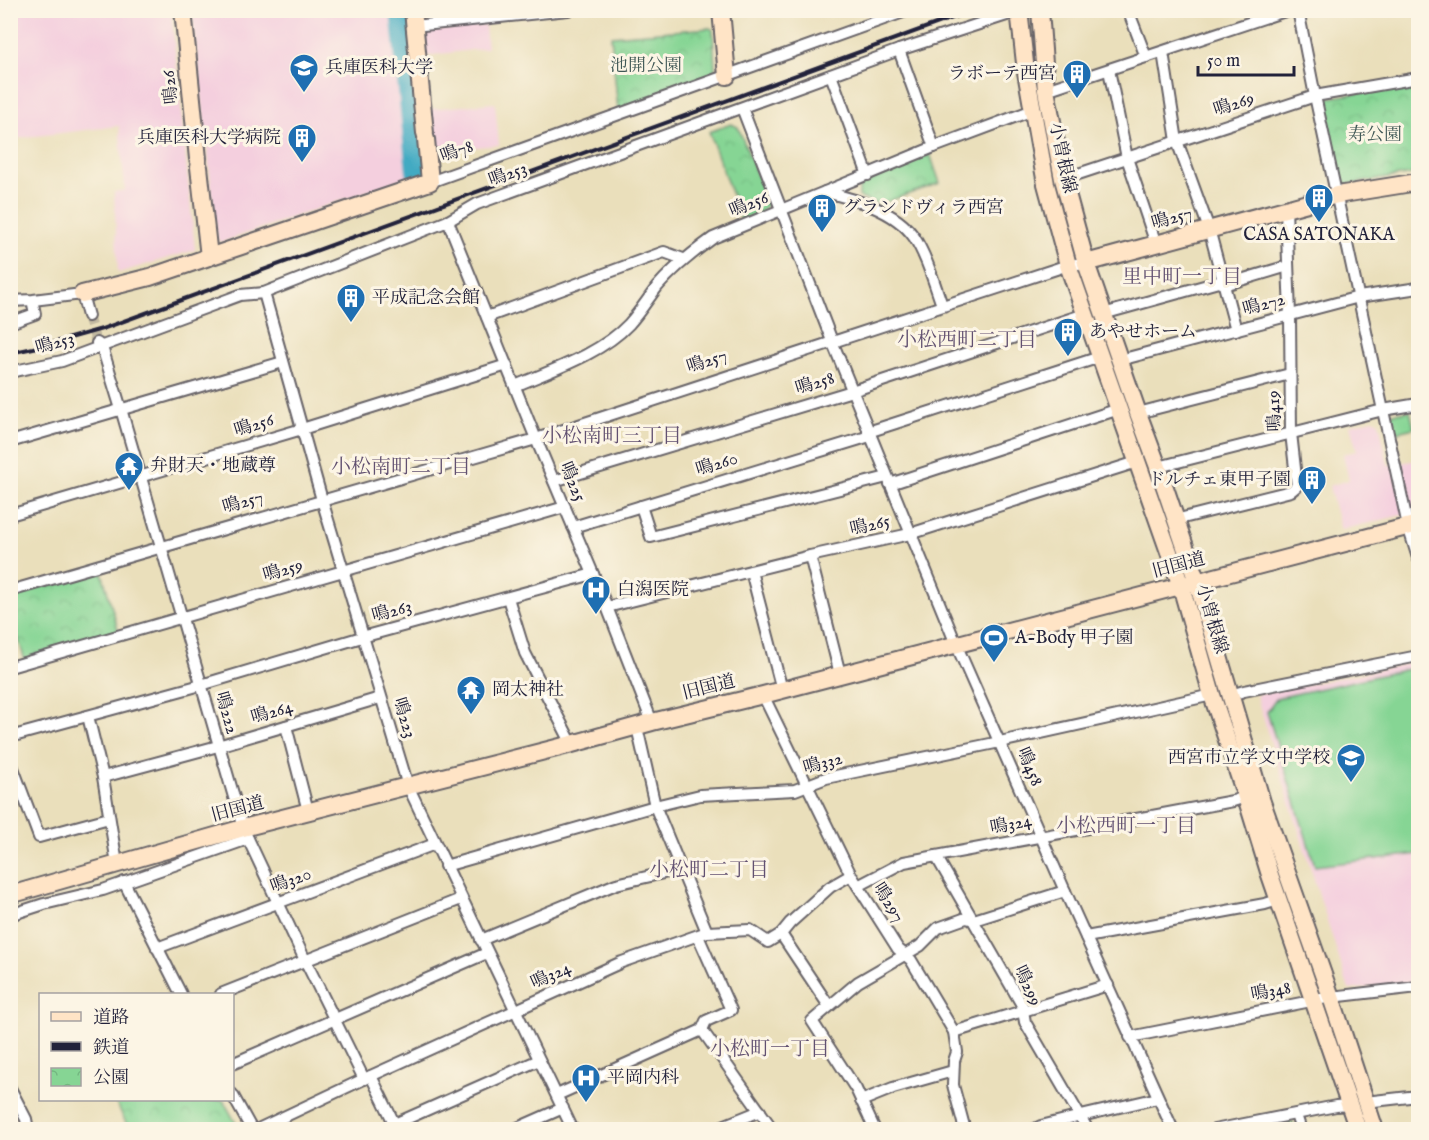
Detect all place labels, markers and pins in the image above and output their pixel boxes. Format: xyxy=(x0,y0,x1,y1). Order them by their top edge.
school or university icon: 兵庫医科大学 xyxy=(288,52,320,94)
place label: 兵庫医科大学 xyxy=(325,57,433,80)
building icon: ラボーテ西宮 xyxy=(1061,58,1093,100)
place label: ラボーテ西宮 xyxy=(948,63,1056,86)
building icon: 兵庫医科大学病院 xyxy=(286,122,318,164)
place label: 兵庫医科大学病院 xyxy=(137,127,281,150)
building icon: CASA SATONAKA xyxy=(1303,182,1335,224)
building icon: グランドヴィラ西宮 xyxy=(806,192,838,234)
place label: グランドヴィラ西宮 xyxy=(843,197,1004,220)
place label: CASA SATONAKA xyxy=(1243,224,1396,247)
building icon: 平成記念会館 xyxy=(335,282,367,324)
place label: 平成記念会館 xyxy=(372,287,480,310)
building icon: あやせホーム xyxy=(1052,316,1084,358)
place label: あやせホーム xyxy=(1089,321,1197,344)
temple icon: 弁財天・地蔵尊 xyxy=(113,450,145,492)
place label: 弁財天・地蔵尊 xyxy=(150,455,276,478)
building icon: ドルチェ東甲子園 xyxy=(1296,464,1328,506)
place label: ドルチェ東甲子園 xyxy=(1148,469,1291,492)
hospital icon: 白潟医院 xyxy=(580,574,612,616)
place label: 白潟医院 xyxy=(617,579,689,602)
sports icon: A-Body 甲子園 xyxy=(978,622,1010,664)
place label: A-Body 甲子園 xyxy=(1014,627,1133,650)
temple icon: 岡太神社 xyxy=(455,674,487,716)
place label: 岡太神社 xyxy=(492,679,564,702)
school or university icon: 西宮市立学文中学校 xyxy=(1335,742,1367,784)
place label: 西宮市立学文中学校 xyxy=(1168,747,1330,770)
hospital icon: 平岡内科 xyxy=(570,1062,602,1104)
place label: 平岡内科 xyxy=(607,1067,679,1090)

